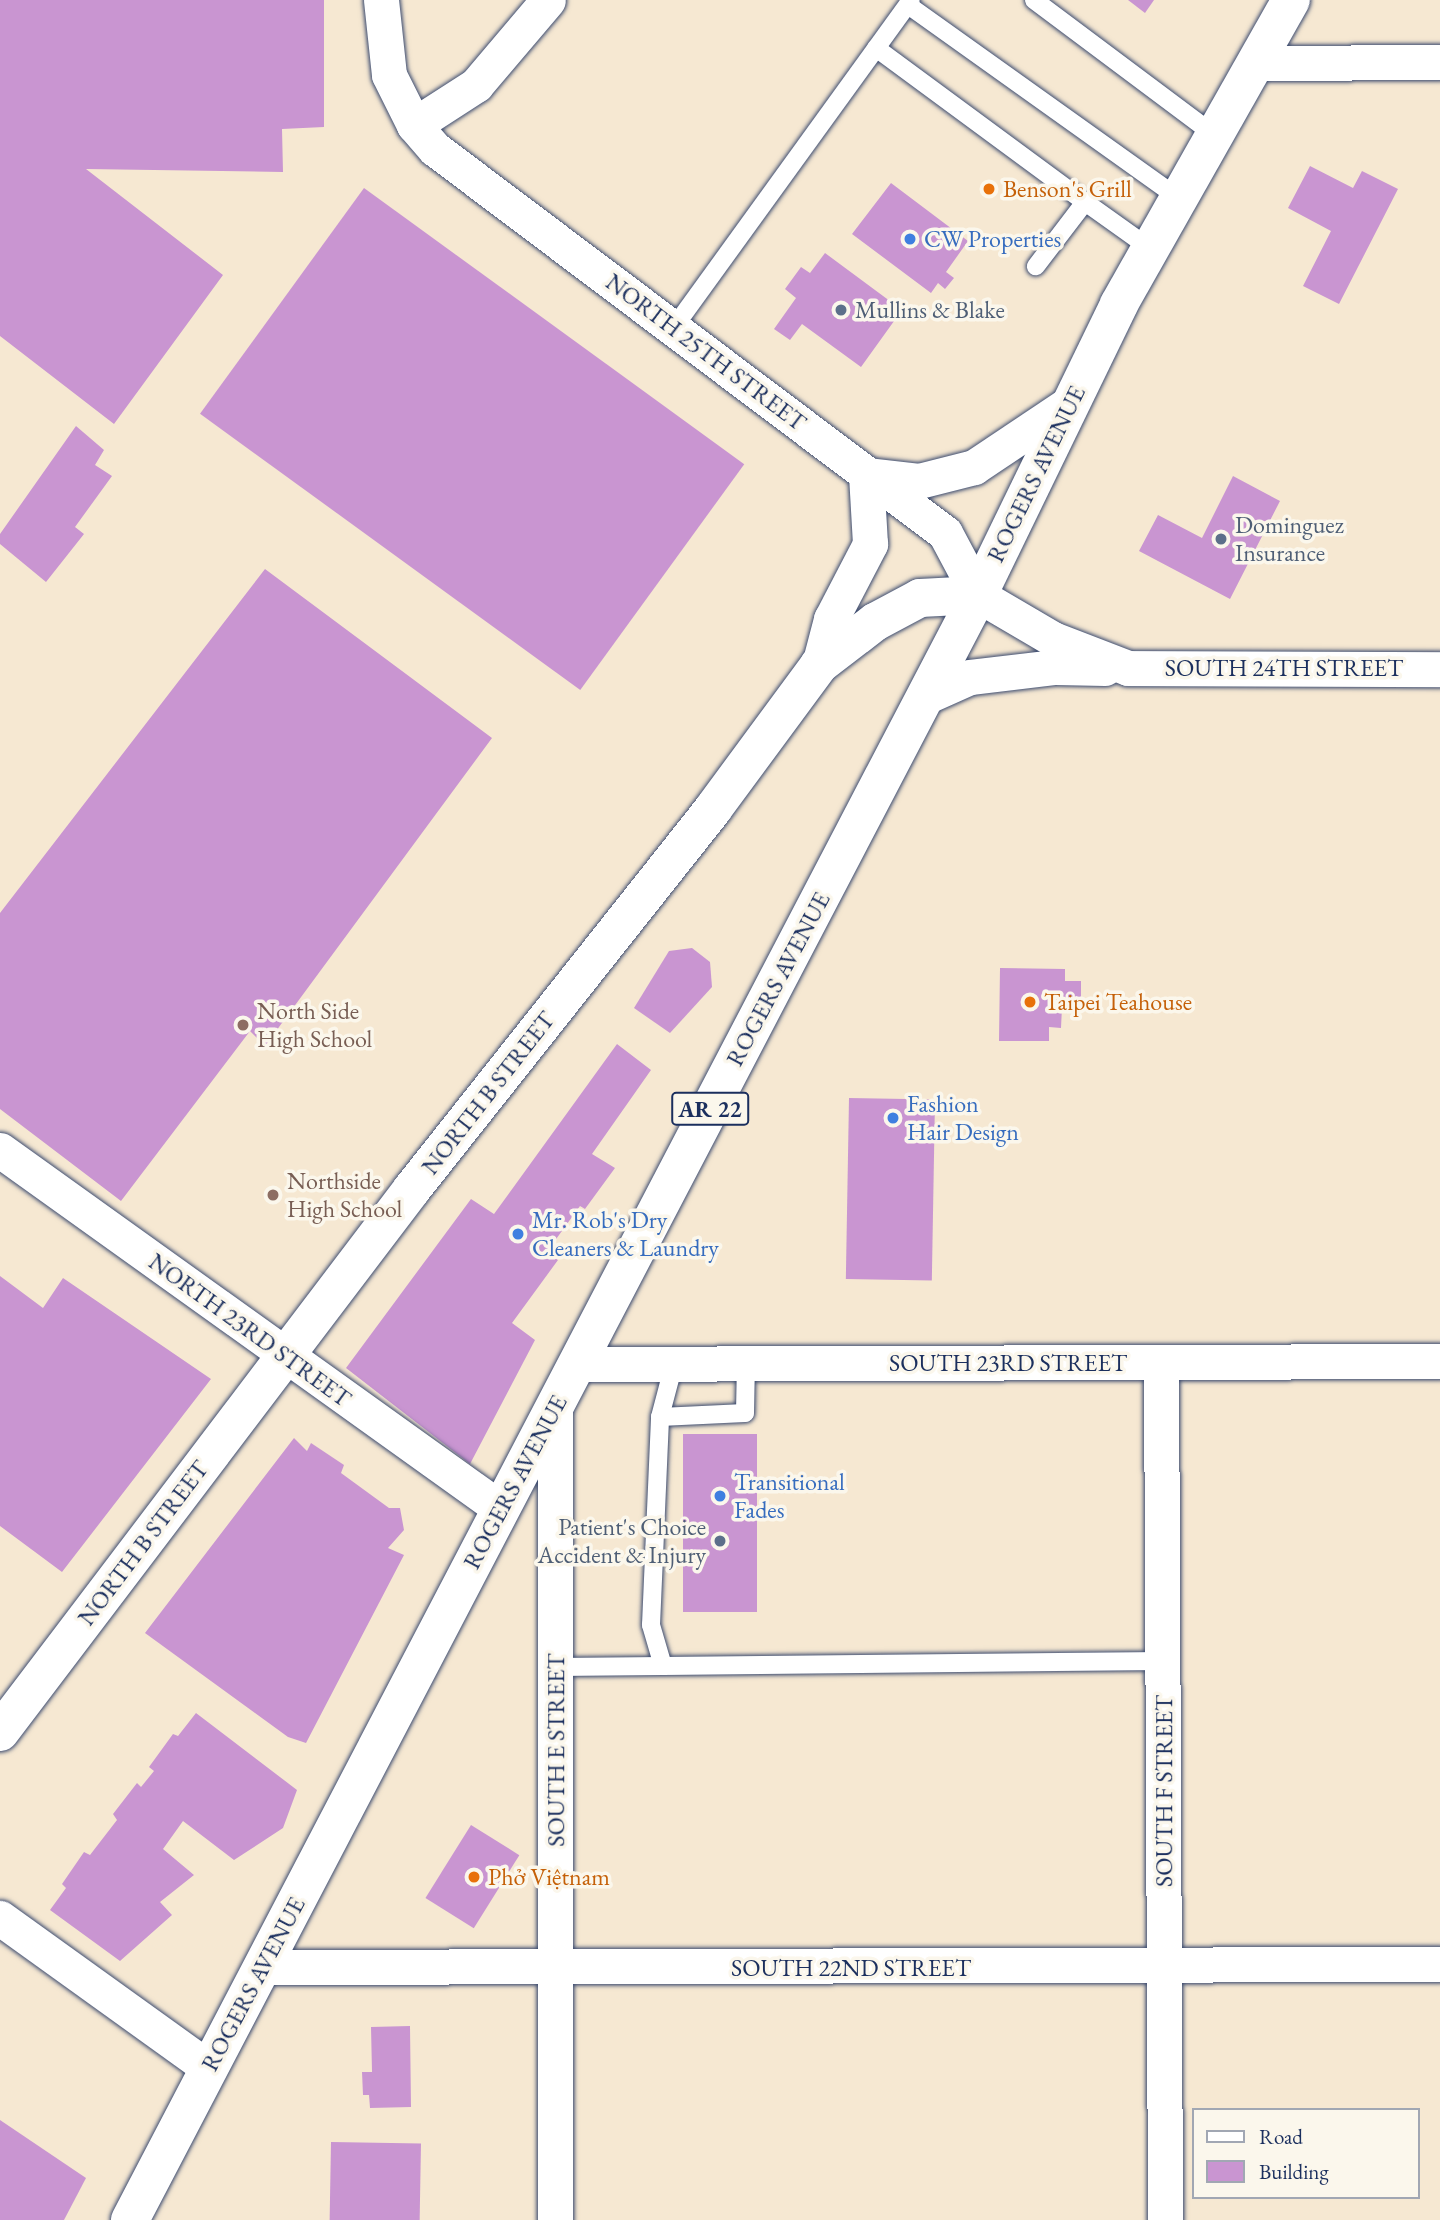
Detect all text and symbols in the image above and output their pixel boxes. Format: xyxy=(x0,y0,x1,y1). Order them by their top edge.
place label: Benson's Grill xyxy=(1003,175,1132,203)
marker: Benson's Grill xyxy=(981,181,997,197)
place label: CW Properties xyxy=(924,225,1061,253)
marker: CW Properties xyxy=(902,231,918,247)
street label: NORTH 25TH STREET xyxy=(600,267,812,437)
place label: Mullins & Blake xyxy=(855,296,1005,324)
marker: Mullins & Blake xyxy=(833,302,849,318)
street label: ROGERS AVENUE xyxy=(981,381,1091,567)
place label: Dominguez Insurance xyxy=(1235,511,1344,567)
marker: Dominguez Insurance xyxy=(1213,531,1229,547)
street label: SOUTH 24TH STREET xyxy=(1165,654,1403,682)
street label: ROGERS AVENUE xyxy=(720,887,836,1071)
place label: Taipei Teahouse xyxy=(1044,988,1192,1016)
marker: Taipei Teahouse xyxy=(1022,994,1038,1010)
place label: North Side High School xyxy=(257,997,372,1053)
street label: NORTH B STREET xyxy=(415,1006,561,1180)
marker: North Side High School xyxy=(235,1017,251,1033)
road number: AR 22 xyxy=(670,1090,750,1128)
place label: Fashion Hair Design xyxy=(907,1090,1019,1146)
marker: Fashion Hair Design xyxy=(885,1110,901,1126)
place label: Northside High School xyxy=(287,1167,402,1223)
marker: Northside High School xyxy=(265,1187,281,1203)
place label: Mr. Rob's Dry Cleaners & Laundry xyxy=(532,1206,719,1262)
marker: Mr. Rob's Dry Cleaners & Laundry xyxy=(510,1226,526,1242)
street label: NORTH 23RD STREET xyxy=(143,1247,357,1413)
street label: SOUTH 23RD STREET xyxy=(889,1349,1127,1377)
street label: ROGERS AVENUE xyxy=(457,1390,573,1574)
street label: NORTH B STREET xyxy=(72,1455,214,1631)
place label: Transitional Fades xyxy=(734,1468,845,1524)
marker: Transitional Fades xyxy=(712,1488,728,1504)
place label: Patient's Choice Accident & Injury xyxy=(538,1513,706,1569)
marker: Patient's Choice Accident & Injury xyxy=(712,1533,728,1549)
street label: SOUTH E STREET xyxy=(542,1653,570,1847)
street label: SOUTH F STREET xyxy=(1150,1695,1178,1887)
place label: Phở Việtnam xyxy=(488,1863,610,1891)
marker: Phở Việtnam xyxy=(466,1869,482,1885)
street label: ROGERS AVENUE xyxy=(195,1892,311,2076)
street label: SOUTH 22ND STREET xyxy=(731,1954,971,1982)
legend xyxy=(1192,2108,1419,2199)
text: Road xyxy=(1259,2123,1303,2150)
text: Building xyxy=(1259,2158,1329,2185)

